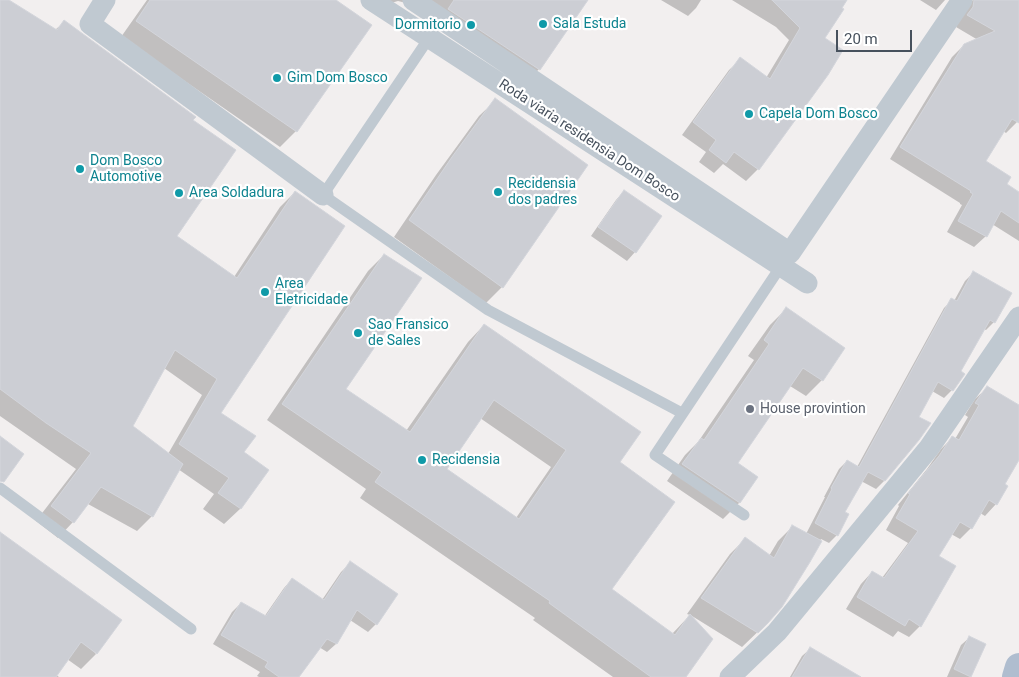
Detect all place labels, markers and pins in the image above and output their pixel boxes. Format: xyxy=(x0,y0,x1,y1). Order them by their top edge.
place label: Sala Estuda xyxy=(553,16,626,32)
place label: Dormitorio xyxy=(395,17,461,33)
marker: Sala Estuda xyxy=(537,18,549,30)
marker: Dormitorio xyxy=(465,19,477,31)
place label: Gim Dom Bosco xyxy=(287,70,388,86)
marker: Gim Dom Bosco xyxy=(271,72,283,84)
place label: Capela Dom Bosco xyxy=(759,106,878,122)
marker: Capela Dom Bosco xyxy=(743,108,755,120)
place label: Dom Bosco Automotive xyxy=(90,153,162,186)
marker: Dom Bosco Automotive xyxy=(74,163,86,175)
place label: Recidensia dos padres xyxy=(508,176,577,208)
place label: Area Soldadura xyxy=(189,185,284,201)
marker: Recidensia dos padres xyxy=(492,186,504,198)
marker: Area Soldadura xyxy=(173,187,185,199)
place label: Area Eletricidade xyxy=(275,276,348,308)
marker: Area Eletricidade xyxy=(259,286,271,298)
place label: Sao Fransico de Sales xyxy=(368,317,449,350)
marker: Sao Fransico de Sales xyxy=(352,327,364,339)
place label: House provintion xyxy=(760,401,866,417)
marker: House provintion xyxy=(744,403,756,415)
place label: Recidensia xyxy=(432,452,500,468)
marker: Recidensia xyxy=(416,454,428,466)

